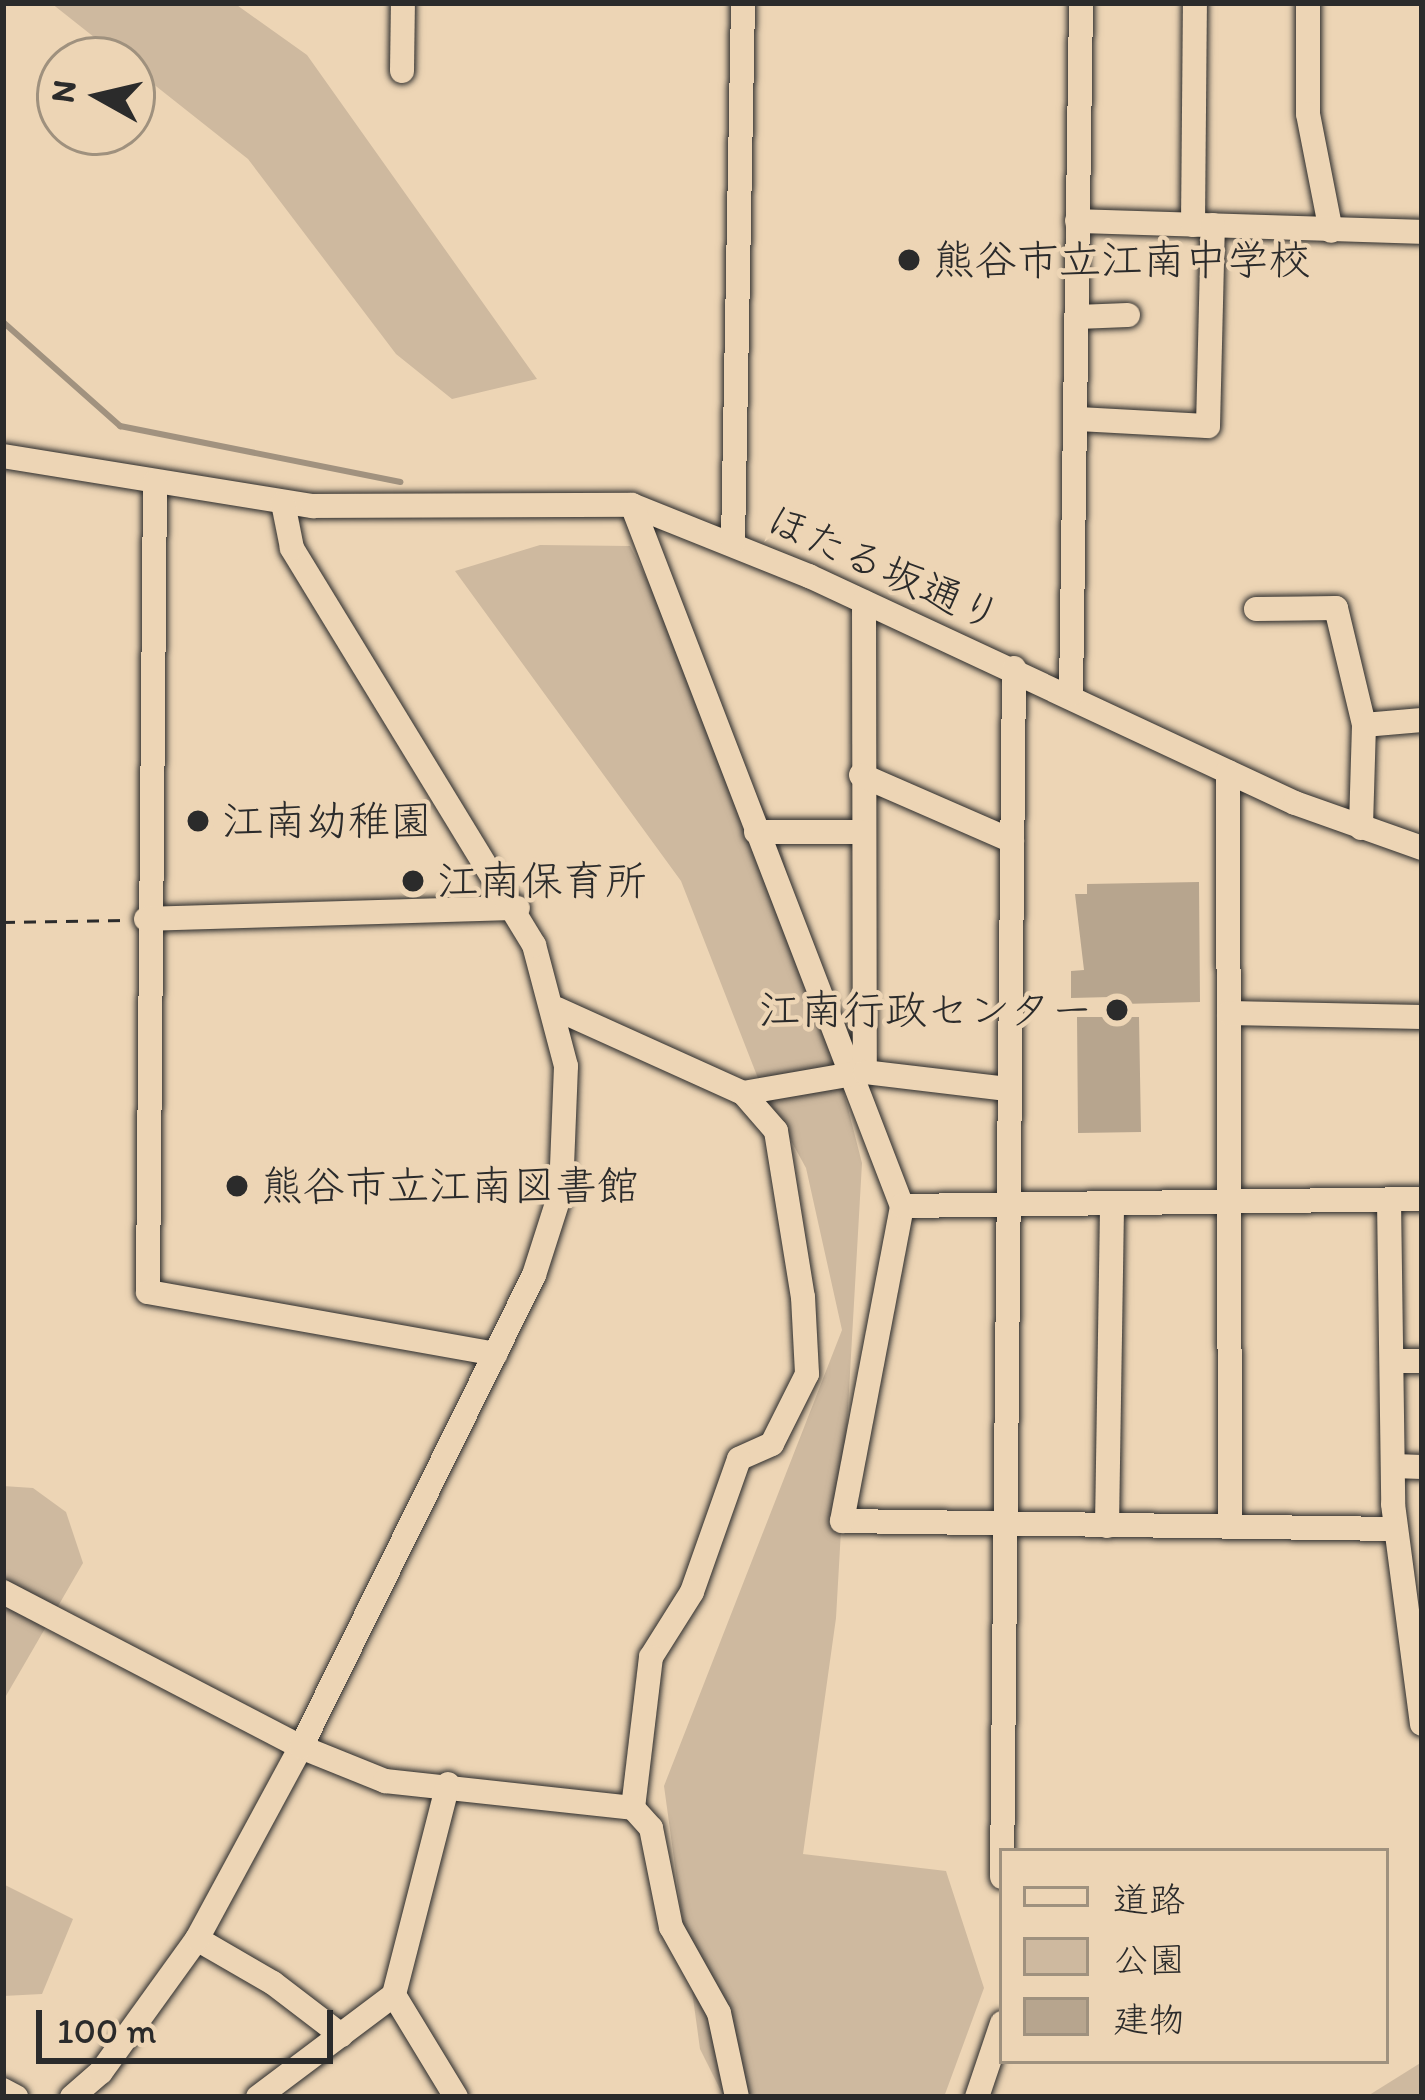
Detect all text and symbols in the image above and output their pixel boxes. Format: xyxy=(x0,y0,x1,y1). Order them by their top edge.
north arrow xyxy=(36,36,156,156)
text: N xyxy=(42,78,84,105)
place label: 熊谷市立江南中学校 xyxy=(933,235,1311,285)
marker: 熊谷市立江南中学校 xyxy=(896,247,922,273)
street label: ほたる坂通り xyxy=(759,494,1009,642)
place label: 江南幼稚園 xyxy=(222,796,432,846)
marker: 江南幼稚園 xyxy=(185,808,211,834)
place label: 江南保育所 xyxy=(437,856,647,906)
marker: 江南保育所 xyxy=(400,868,426,894)
place label: 江南行政センター xyxy=(757,985,1093,1035)
marker: 江南行政センター xyxy=(1104,997,1130,1023)
place label: 熊谷市立江南図書館 xyxy=(261,1161,639,1211)
marker: 熊谷市立江南図書館 xyxy=(224,1173,250,1199)
legend xyxy=(999,1848,1389,2064)
text: 道路 xyxy=(1113,1878,1185,1921)
text: 公園 xyxy=(1113,1938,1185,1981)
scale bar xyxy=(42,1986,339,2060)
text: 建物 xyxy=(1113,1998,1185,2041)
text: 100 m xyxy=(57,2009,156,2052)

